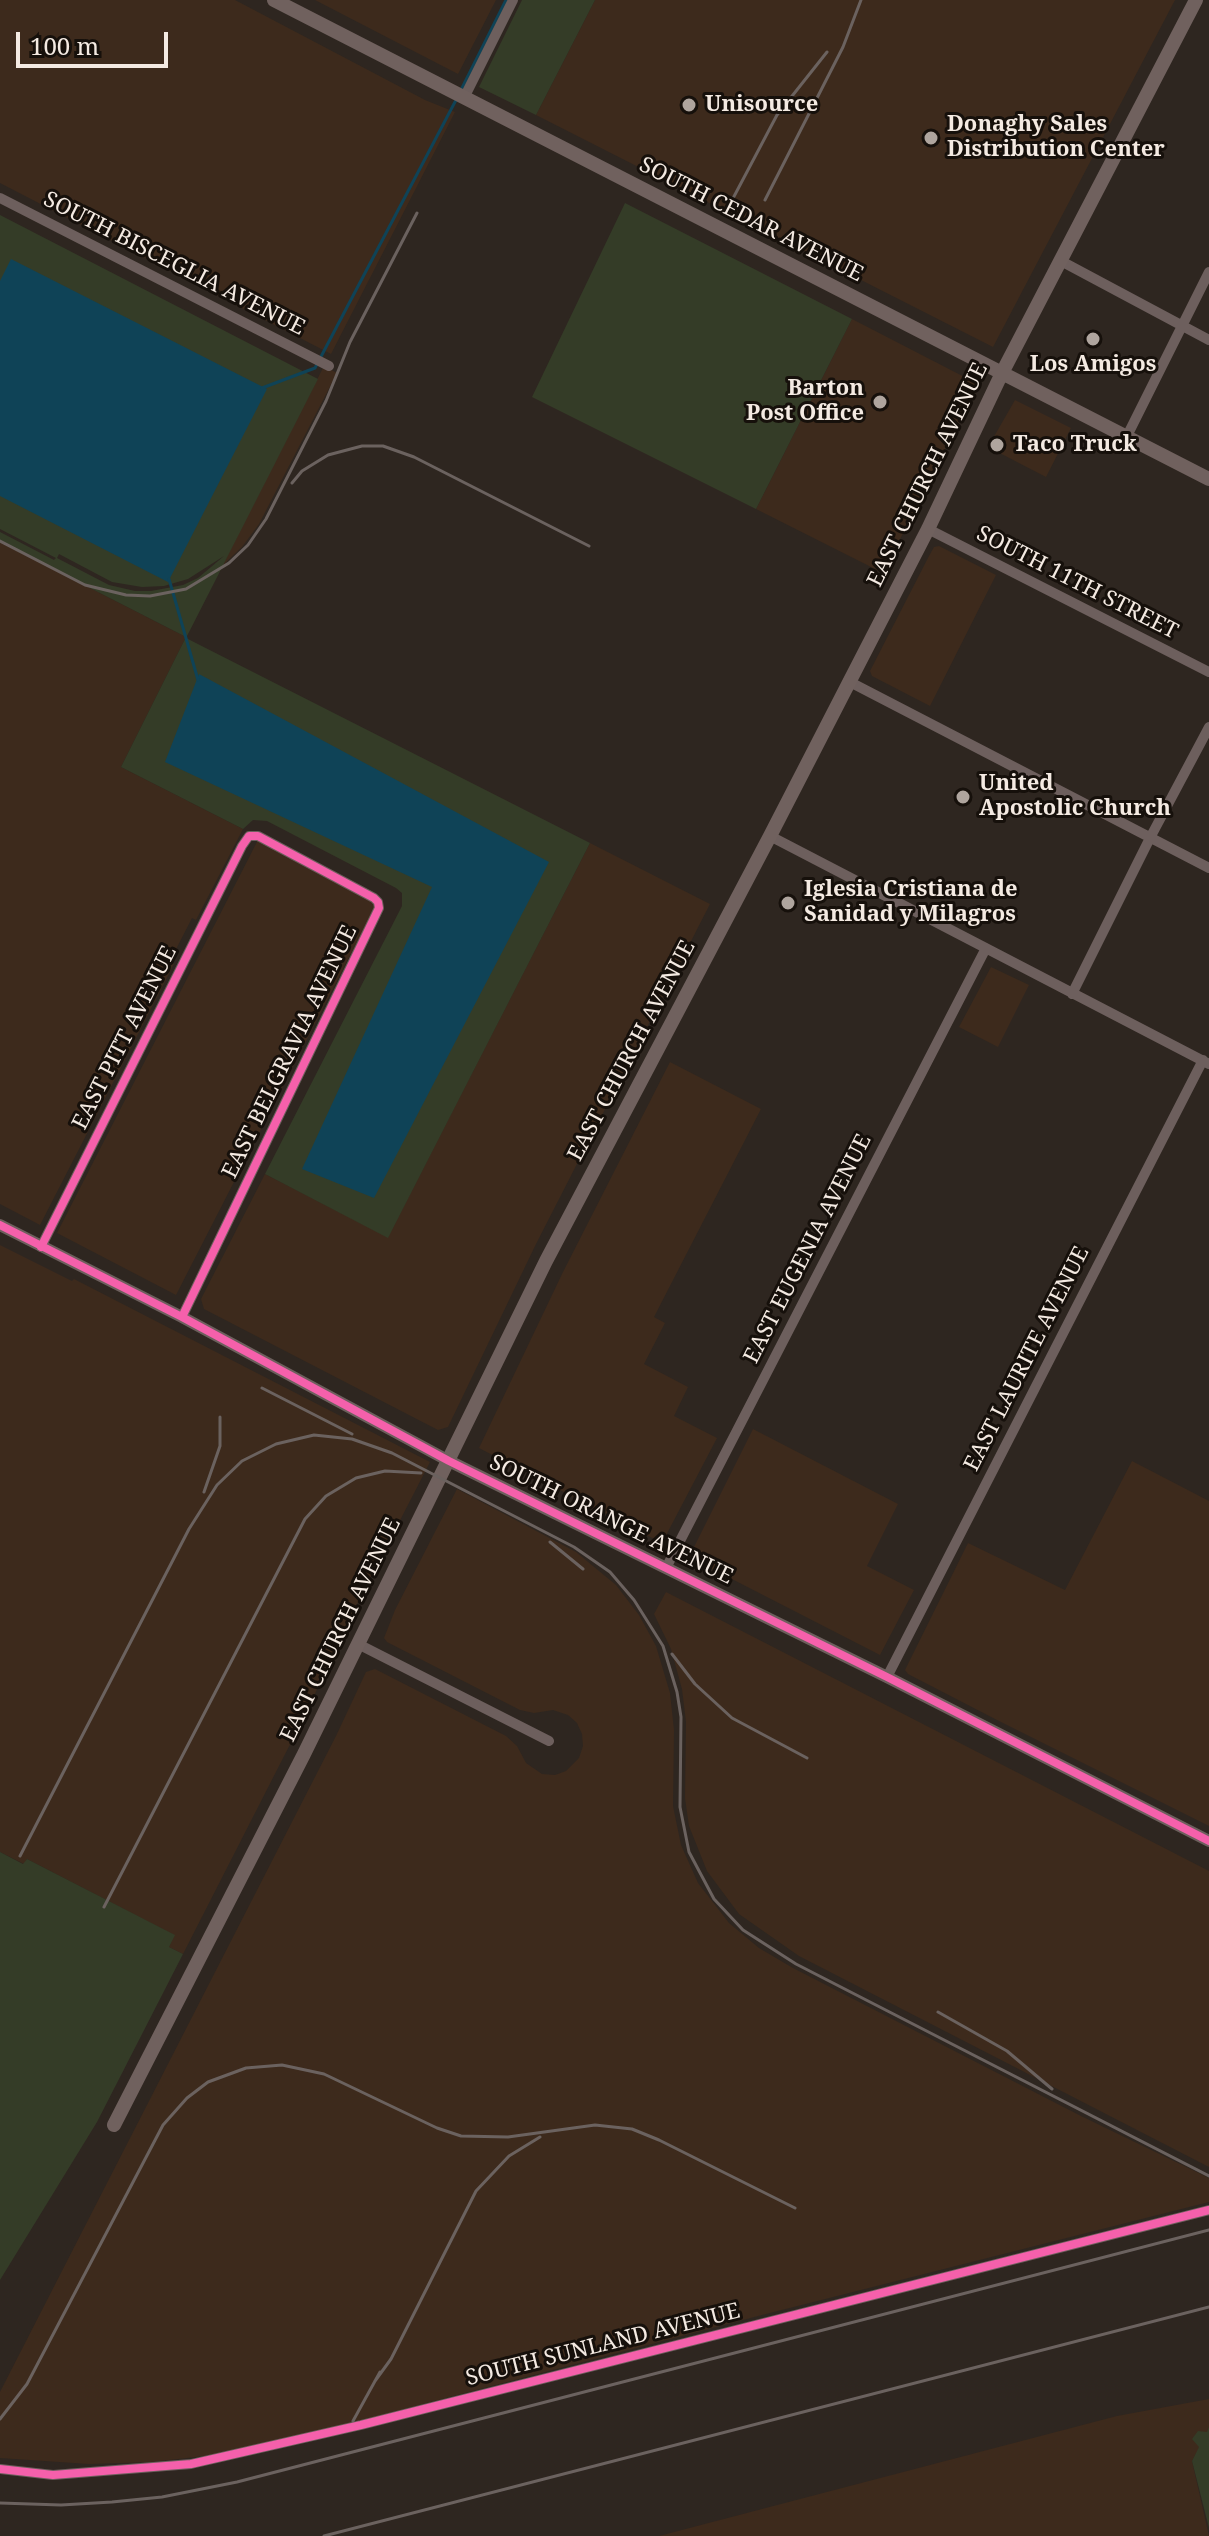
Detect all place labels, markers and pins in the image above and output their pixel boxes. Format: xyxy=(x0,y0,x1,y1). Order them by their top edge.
place label: Unisource xyxy=(705,92,818,118)
marker: Unisource xyxy=(680,96,698,114)
place label: Donaghy Sales Distribution Center xyxy=(947,112,1165,164)
marker: Donaghy Sales Distribution Center xyxy=(922,129,940,147)
marker: Los Amigos xyxy=(1084,330,1102,348)
place label: Los Amigos xyxy=(1030,352,1156,378)
place label: Barton Post Office xyxy=(746,376,864,428)
marker: Barton Post Office xyxy=(871,393,889,411)
place label: Taco Truck xyxy=(1013,432,1137,458)
marker: Taco Truck xyxy=(988,436,1006,454)
place label: United Apostolic Church xyxy=(979,771,1171,822)
marker: United Apostolic Church xyxy=(954,788,972,806)
place label: Iglesia Cristiana de Sanidad y Milagros xyxy=(804,877,1018,928)
marker: Iglesia Cristiana de Sanidad y Milagros xyxy=(779,894,797,912)

